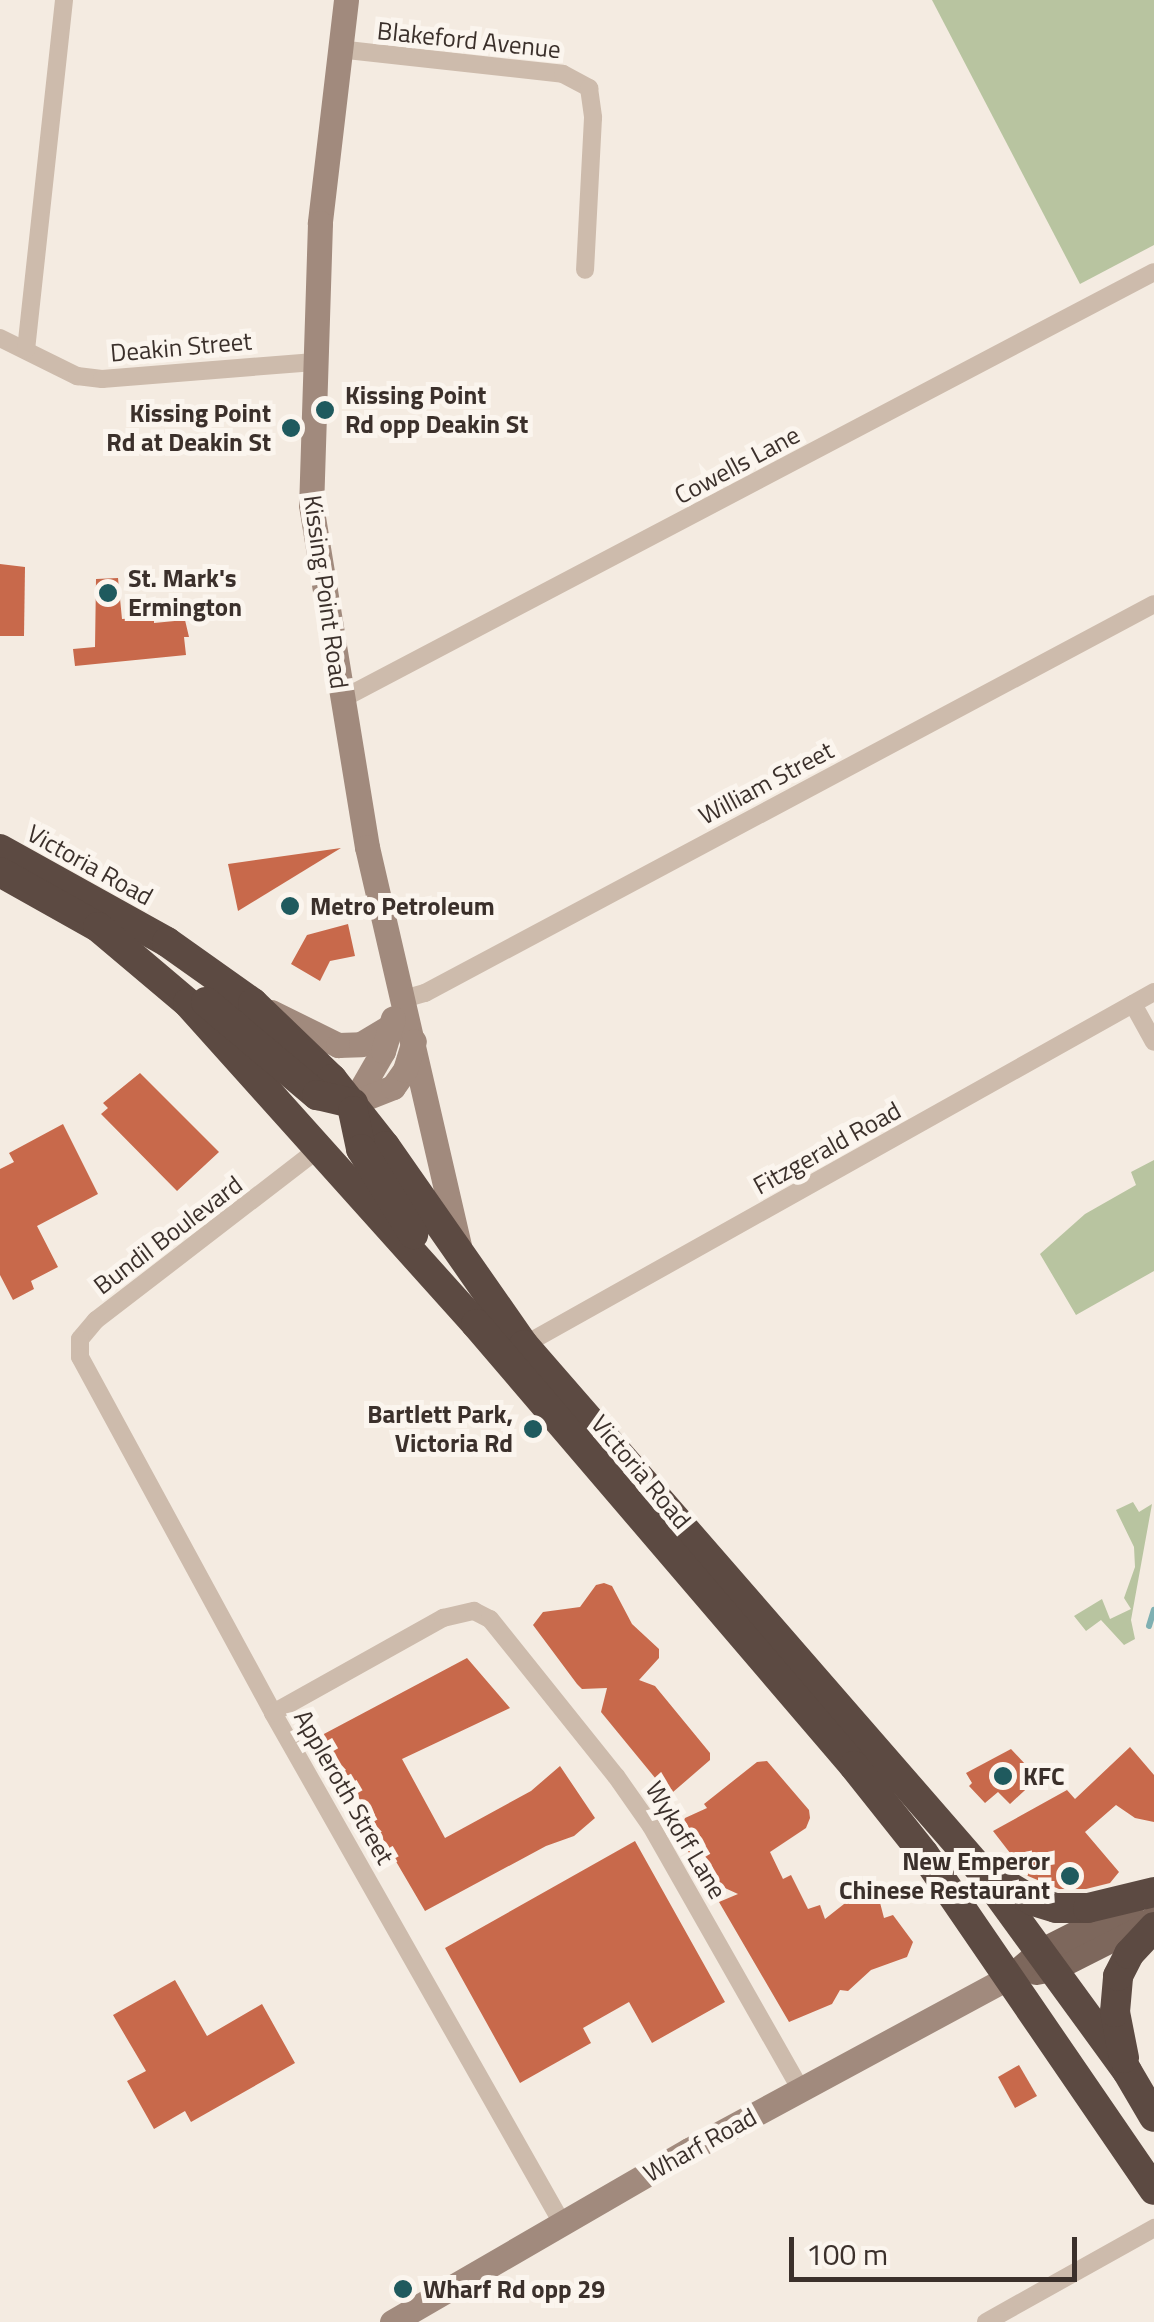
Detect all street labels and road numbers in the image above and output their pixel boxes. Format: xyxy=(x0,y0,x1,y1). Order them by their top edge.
street label: Blakeford Avenue xyxy=(376,15,562,65)
street label: Deakin Street xyxy=(109,326,253,368)
street label: Cowells Lane xyxy=(669,420,805,510)
street label: Kissing Point Road xyxy=(298,493,354,691)
street label: William Street xyxy=(694,735,838,831)
street label: Victoria Road xyxy=(22,818,158,912)
street label: Fitzgerald Road xyxy=(748,1095,906,1201)
street label: Bundil Boulevard xyxy=(88,1169,248,1301)
street label: Victoria Road xyxy=(585,1409,697,1535)
street label: Appleroth Street xyxy=(288,1704,400,1870)
street label: Wykoff Lane xyxy=(639,1776,733,1904)
street label: Wharf Road xyxy=(638,2102,762,2188)

